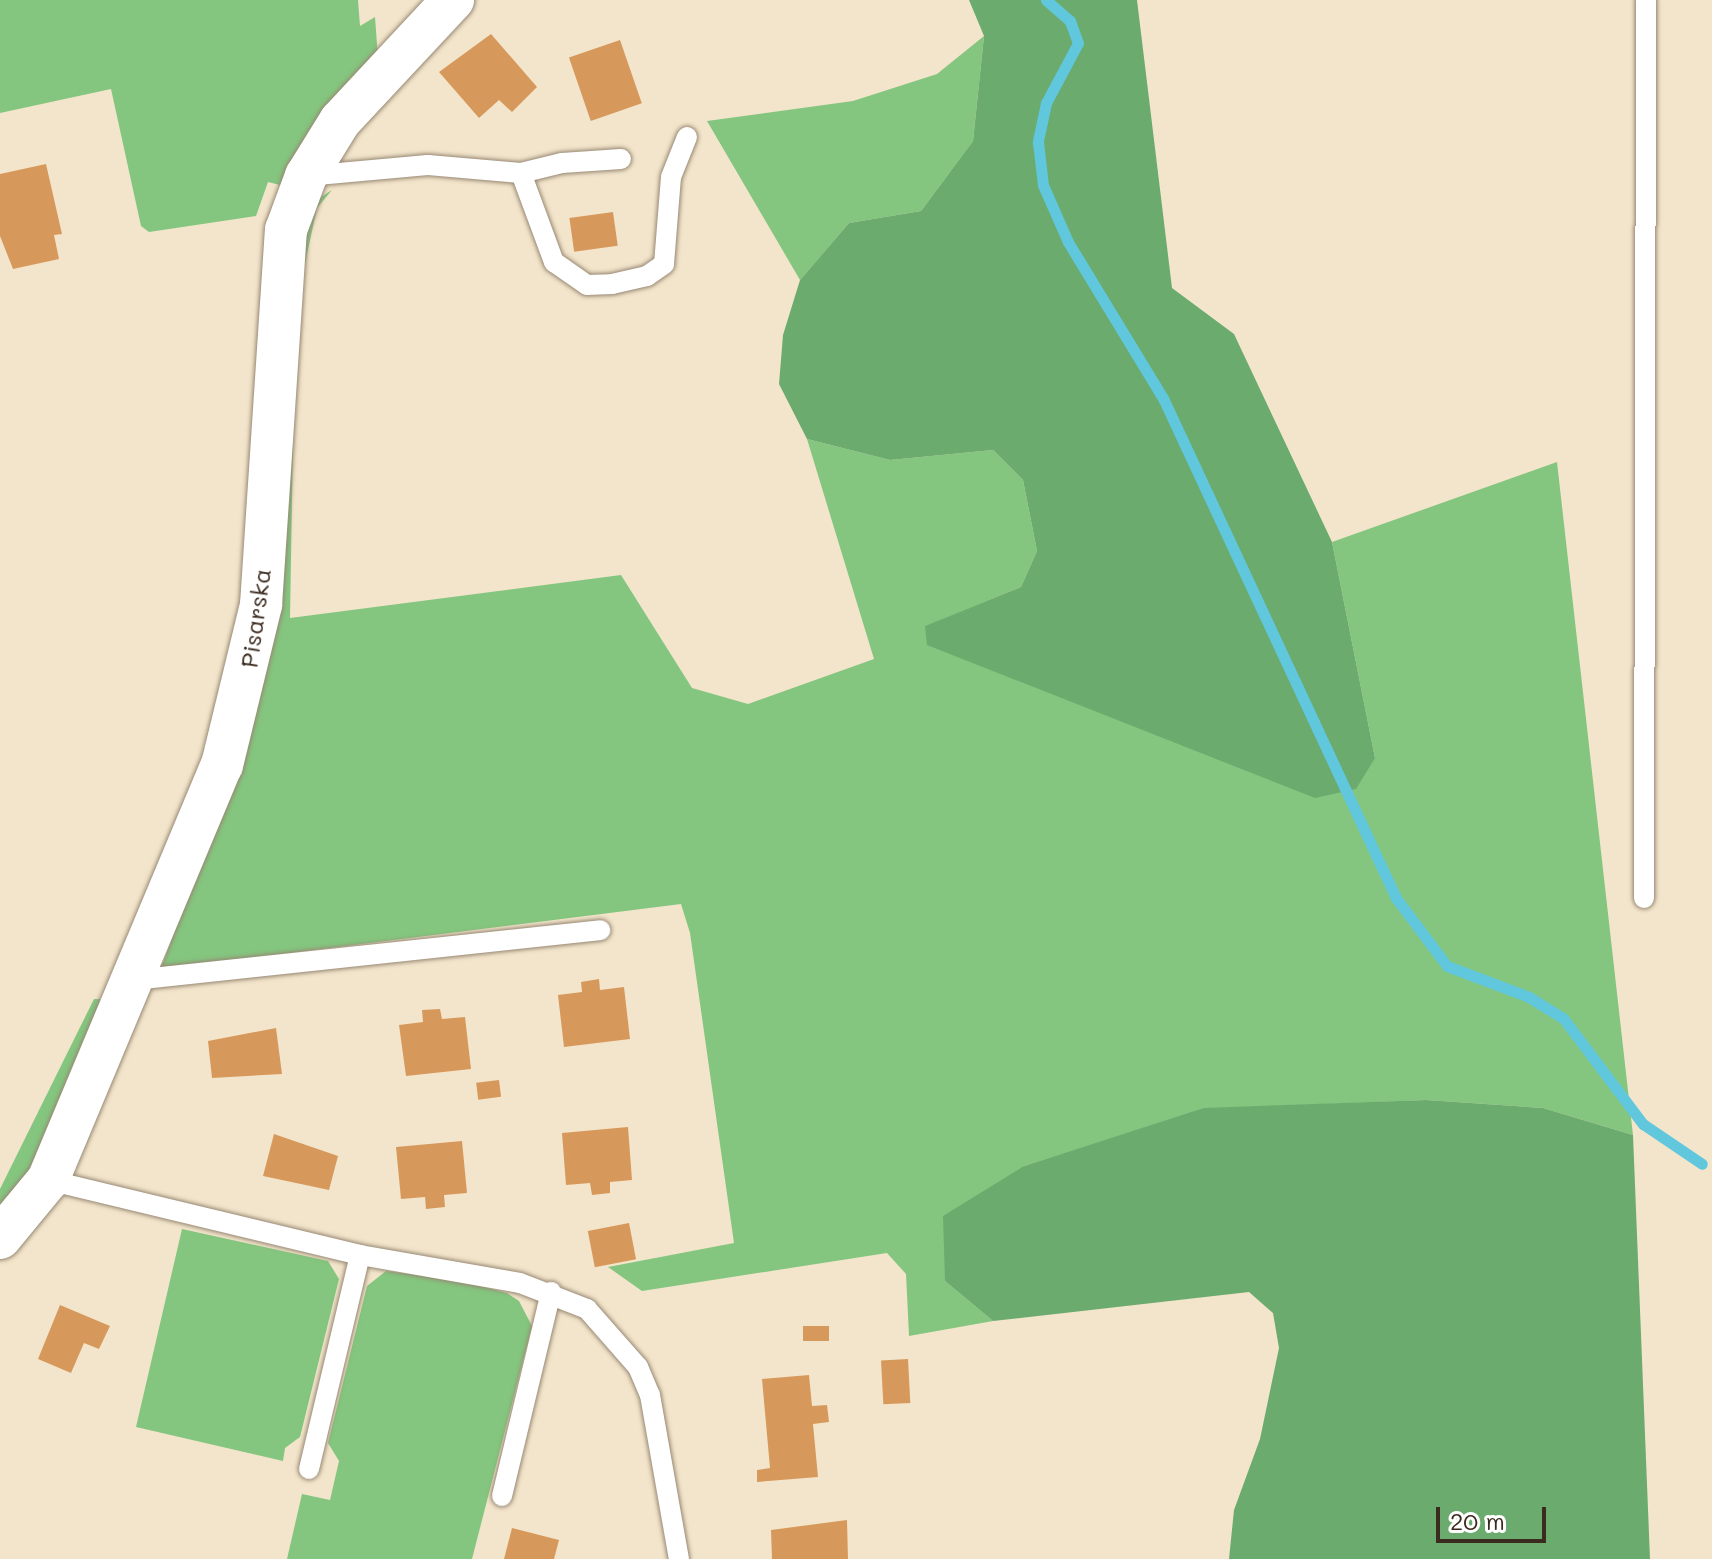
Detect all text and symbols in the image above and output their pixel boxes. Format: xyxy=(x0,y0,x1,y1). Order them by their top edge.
street label: Pisarska xyxy=(234,566,276,670)
scale bar xyxy=(1440,1491,1550,1541)
text: 20 m xyxy=(1450,1505,1505,1536)

